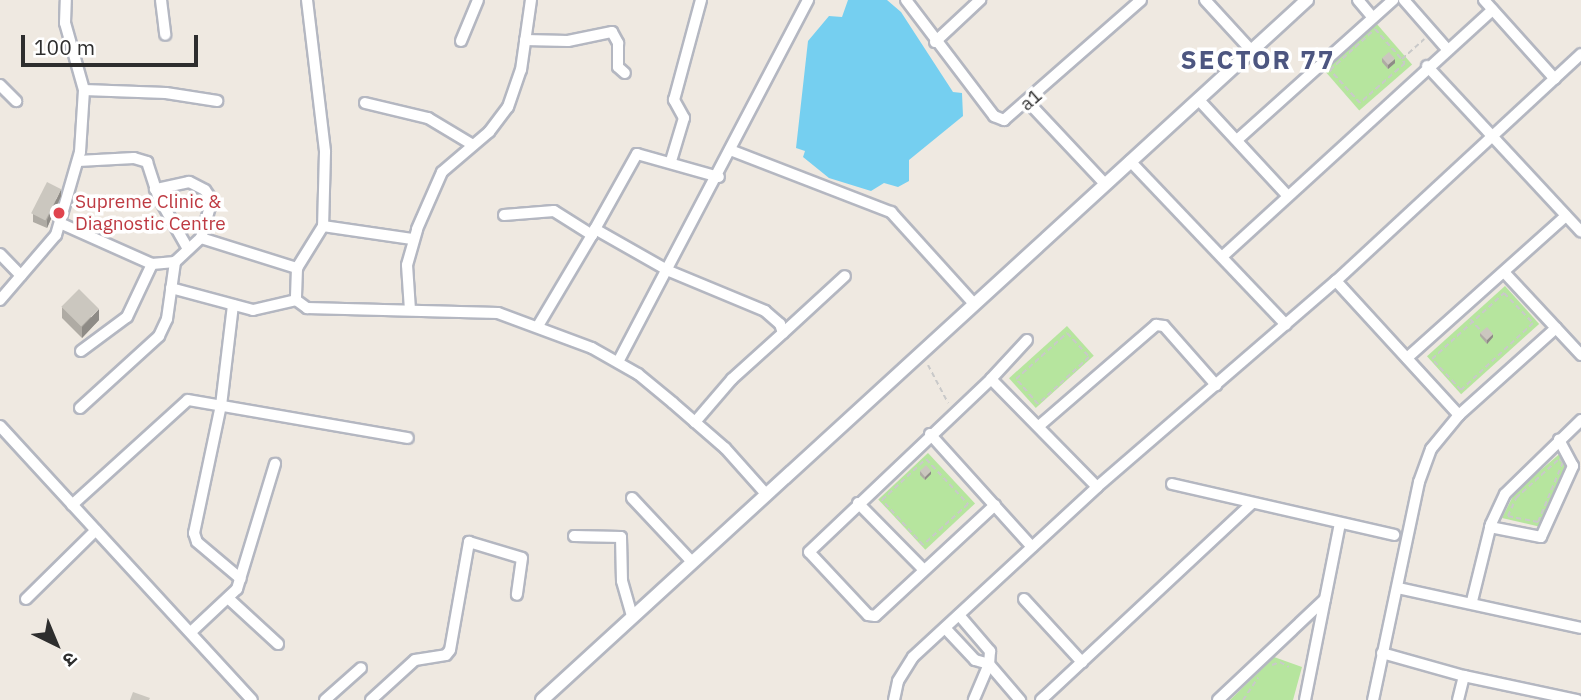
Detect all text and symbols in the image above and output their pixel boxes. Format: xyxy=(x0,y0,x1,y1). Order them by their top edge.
scale bar xyxy=(24,21,201,65)
text: 100 m xyxy=(34,33,95,61)
district label: SECTOR 77 xyxy=(1182,44,1334,76)
street label: a1 xyxy=(1015,84,1047,116)
place label: Supreme Clinic & Diagnostic Centre xyxy=(75,191,226,235)
marker: Supreme Clinic & Diagnostic Centre xyxy=(49,203,69,223)
north arrow xyxy=(21,609,91,679)
text: उ xyxy=(58,647,83,672)

